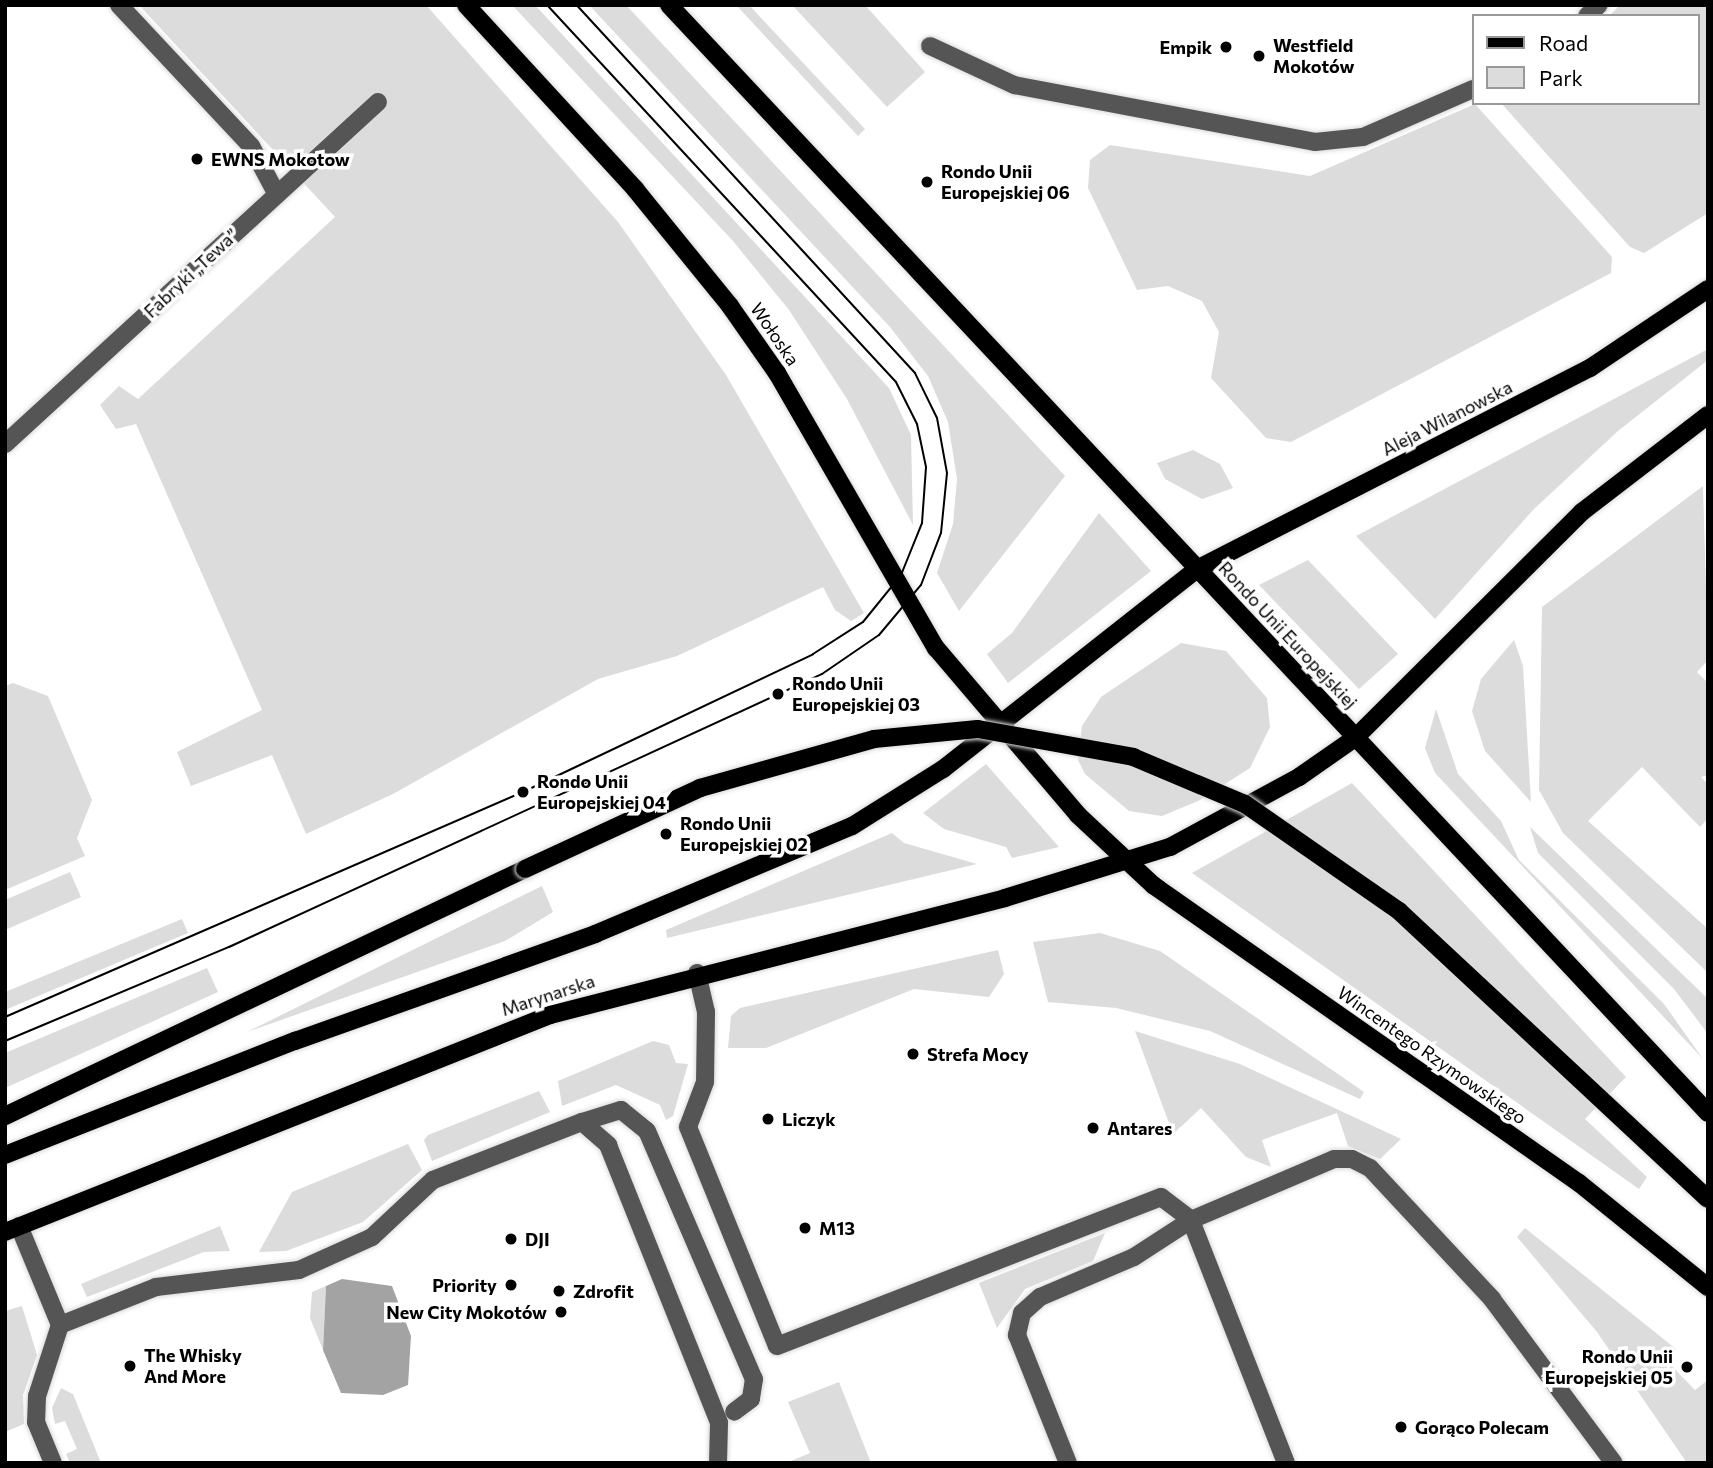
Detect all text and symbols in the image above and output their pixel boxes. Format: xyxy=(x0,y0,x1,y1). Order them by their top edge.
legend xyxy=(1472,14,1699,105)
text: Road xyxy=(1539,30,1588,55)
place label: Westfield Mokotów xyxy=(1273,35,1354,78)
place label: Empik xyxy=(1160,36,1212,58)
marker: Empik xyxy=(1218,39,1234,55)
marker: Westfield Mokotów xyxy=(1251,48,1267,64)
text: Park xyxy=(1539,65,1583,90)
place label: EWNS Mokotow xyxy=(211,148,350,170)
marker: EWNS Mokotow xyxy=(189,151,205,167)
place label: Rondo Unii Europejskiej 06 xyxy=(941,161,1070,204)
marker: Rondo Unii Europejskiej 06 xyxy=(919,174,935,190)
street label: Fabryki „Tewa” xyxy=(139,224,243,322)
street label: Wołoska xyxy=(746,298,804,370)
street label: Aleja Wilanowska xyxy=(1378,376,1516,460)
street label: Rondo Unii Europejskiej xyxy=(1214,557,1362,713)
place label: Rondo Unii Europejskiej 03 xyxy=(792,673,920,716)
marker: Rondo Unii Europejskiej 03 xyxy=(770,686,786,702)
place label: Rondo Unii Europejskiej 04 xyxy=(537,771,666,814)
marker: Rondo Unii Europejskiej 04 xyxy=(515,784,531,800)
place label: Rondo Unii Europejskiej 02 xyxy=(680,813,808,856)
marker: Rondo Unii Europejskiej 02 xyxy=(658,826,674,842)
street label: Marynarska xyxy=(499,970,597,1020)
street label: Wincentego Rzymowskiego xyxy=(1333,981,1531,1129)
place label: Strefa Mocy xyxy=(927,1043,1029,1065)
marker: Strefa Mocy xyxy=(905,1046,921,1062)
place label: Liczyk xyxy=(782,1108,836,1130)
marker: Liczyk xyxy=(760,1111,776,1127)
place label: Antares xyxy=(1107,1117,1172,1139)
marker: Antares xyxy=(1085,1120,1101,1136)
place label: M13 xyxy=(819,1217,855,1239)
marker: M13 xyxy=(797,1220,813,1236)
place label: DJI xyxy=(525,1228,550,1250)
marker: DJI xyxy=(503,1231,519,1247)
place label: Priority xyxy=(432,1274,497,1296)
marker: Priority xyxy=(503,1277,519,1293)
place label: Zdrofit xyxy=(573,1280,634,1302)
marker: Zdrofit xyxy=(551,1283,567,1299)
place label: New City Mokotów xyxy=(386,1301,547,1323)
marker: New City Mokotów xyxy=(553,1304,569,1320)
place label: The Whisky And More xyxy=(144,1345,242,1388)
place label: Rondo Unii Europejskiej 05 xyxy=(1545,1346,1673,1388)
marker: The Whisky And More xyxy=(122,1358,138,1374)
marker: Rondo Unii Europejskiej 05 xyxy=(1679,1359,1695,1375)
place label: Gorąco Polecam xyxy=(1415,1416,1549,1438)
marker: Gorąco Polecam xyxy=(1393,1419,1409,1435)

